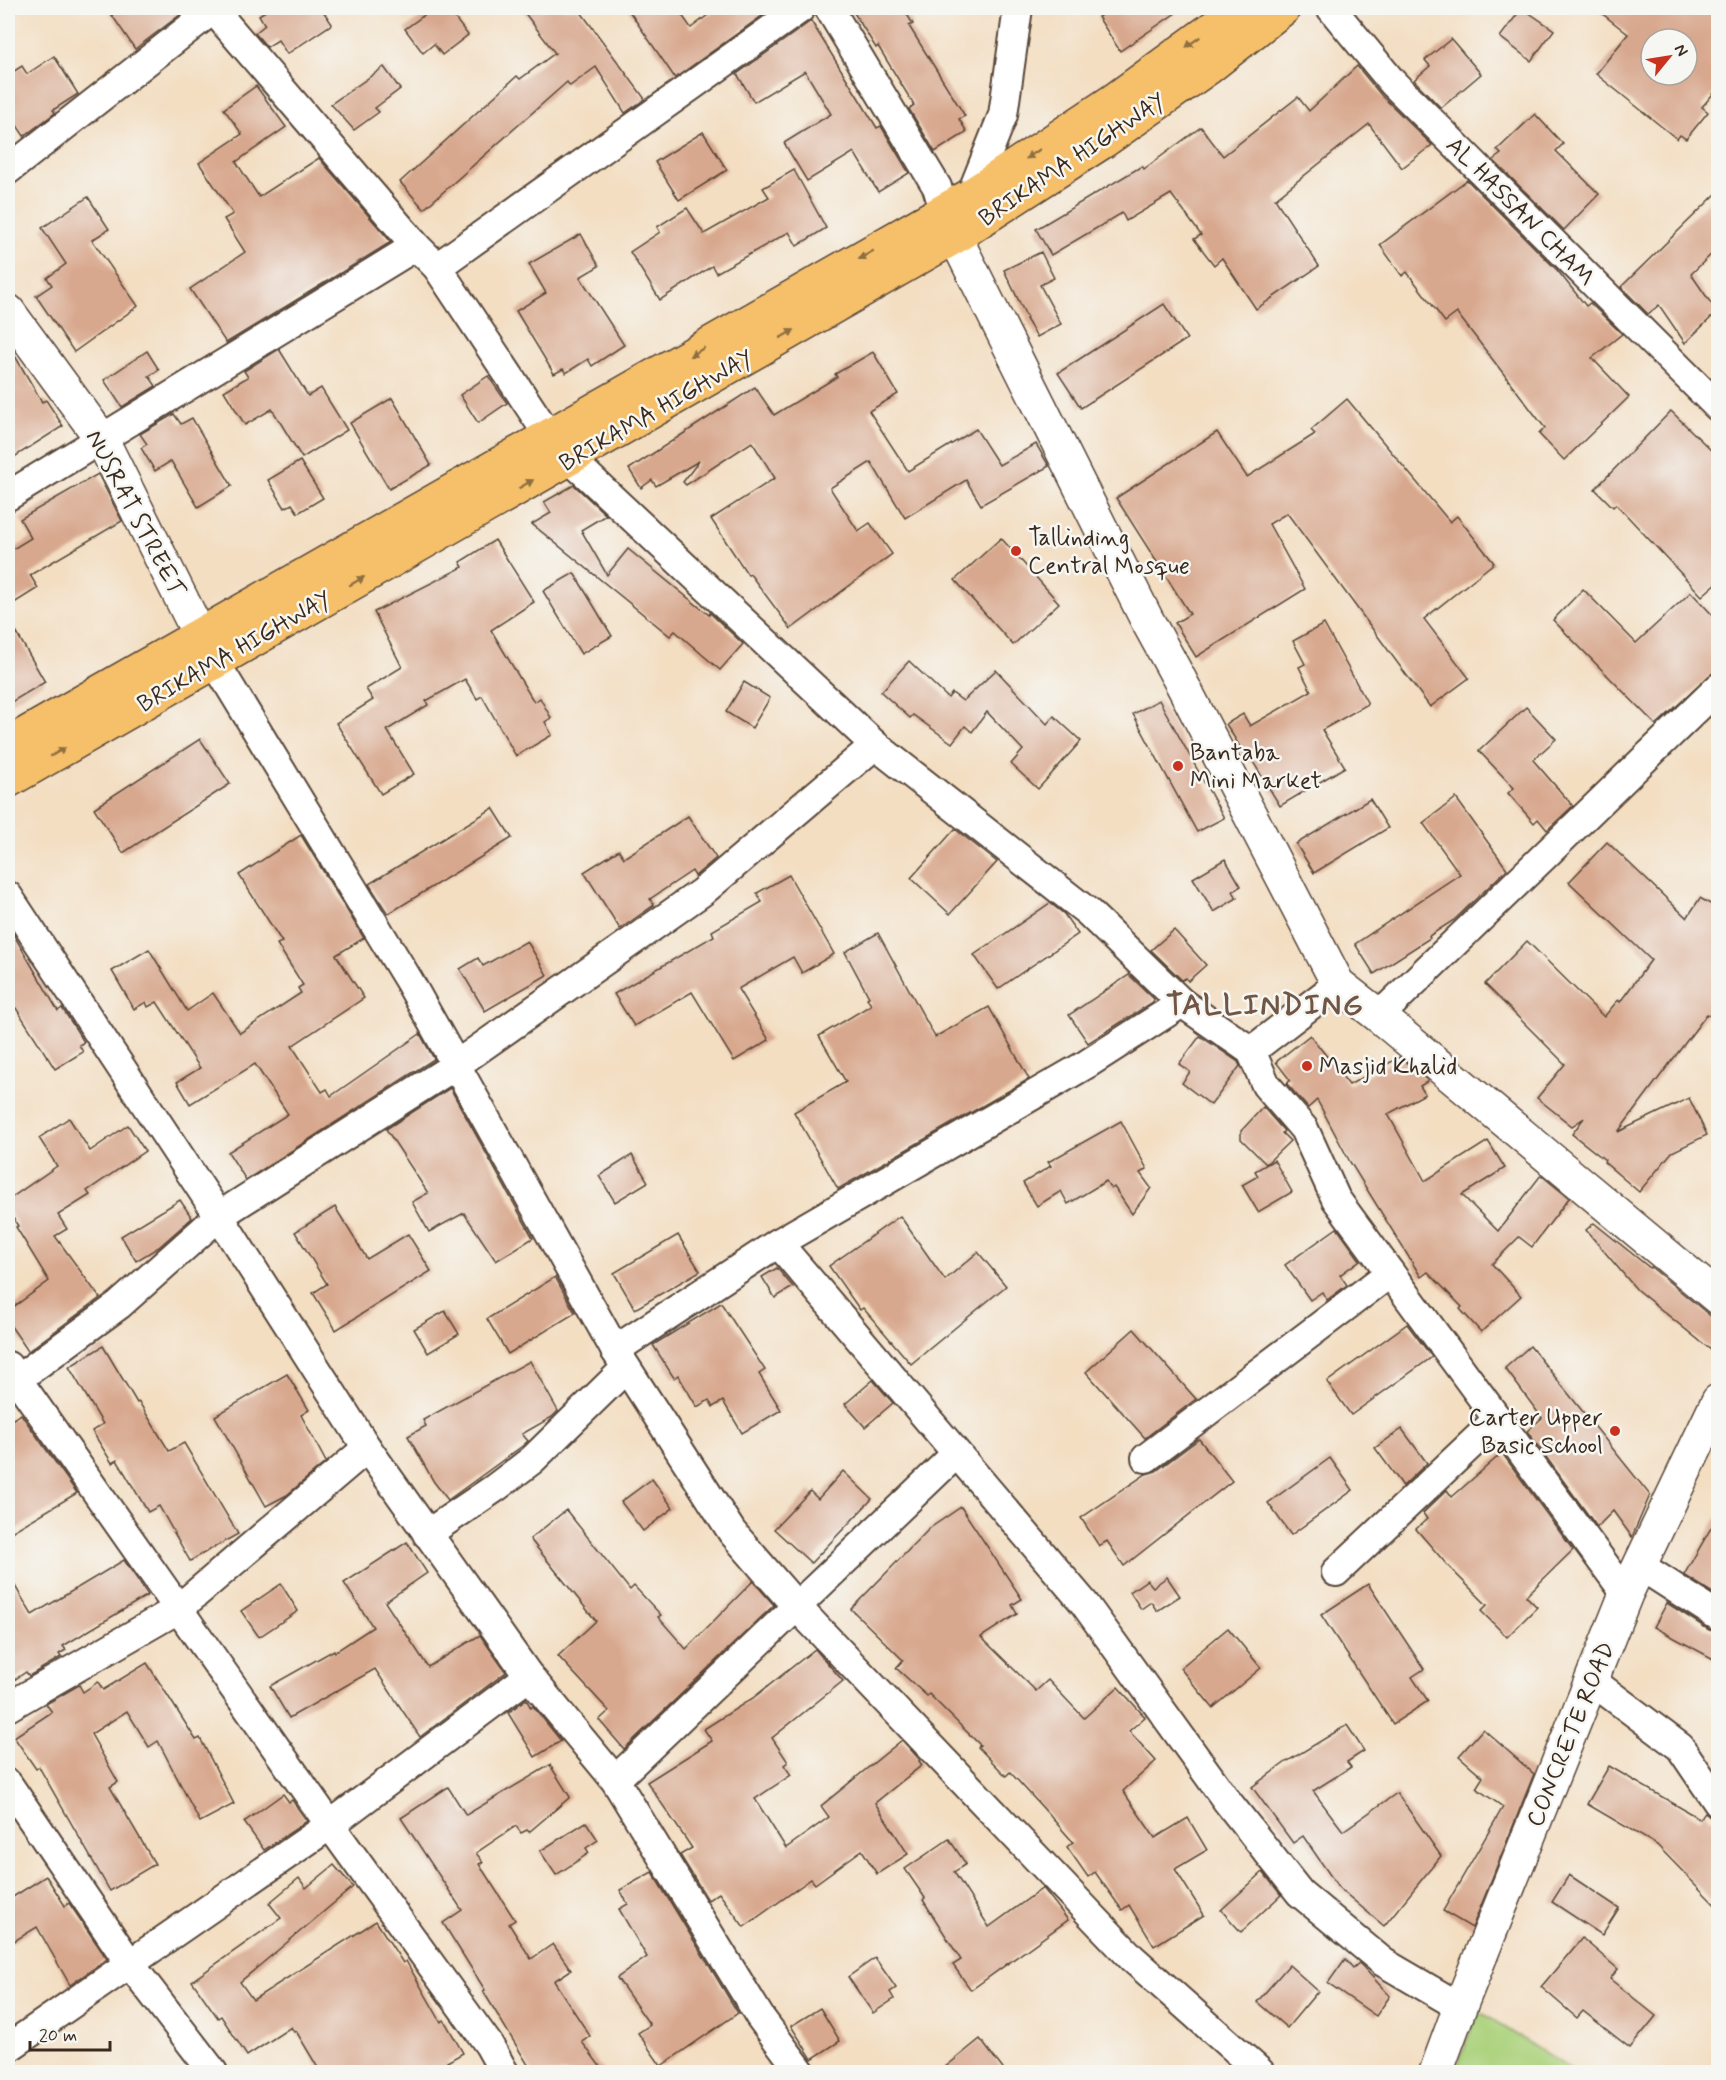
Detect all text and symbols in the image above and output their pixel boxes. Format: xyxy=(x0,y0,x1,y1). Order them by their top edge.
north arrow xyxy=(1639,27,1699,87)
one-way arrow xyxy=(1185,36,1201,48)
text: N xyxy=(1669,40,1692,60)
street label: BRIKAMA HIGHWAY xyxy=(973,86,1172,234)
street label: AL HASSAN CHAM xyxy=(1439,131,1601,293)
one-way arrow xyxy=(1024,148,1041,159)
one-way arrow xyxy=(857,250,874,260)
one-way arrow xyxy=(778,330,795,340)
street label: BRIKAMA HIGHWAY xyxy=(554,343,760,480)
one-way arrow xyxy=(689,346,705,357)
street label: NUSRAT STREET xyxy=(78,425,192,603)
one-way arrow xyxy=(518,479,535,489)
place label: Tallinding Central Mosque xyxy=(1028,523,1190,582)
marker: Tallinding Central Mosque xyxy=(1009,544,1023,558)
one-way arrow xyxy=(349,575,365,586)
street label: BRIKAMA HIGHWAY xyxy=(132,584,338,721)
place label: Bantaba Mini Market xyxy=(1190,738,1322,797)
one-way arrow xyxy=(50,746,66,757)
marker: Bantaba Mini Market xyxy=(1171,759,1185,773)
district label: TALLINDING xyxy=(1166,986,1364,1025)
place label: Masjid Khalid xyxy=(1319,1052,1457,1083)
marker: Masjid Khalid xyxy=(1300,1059,1314,1073)
place label: Carter Upper Basic School xyxy=(1468,1403,1603,1462)
marker: Carter Upper Basic School xyxy=(1608,1424,1622,1438)
street label: CONCRETE ROAD xyxy=(1520,1638,1623,1832)
scale bar xyxy=(30,2014,110,2052)
text: 20 m xyxy=(39,2024,77,2048)

